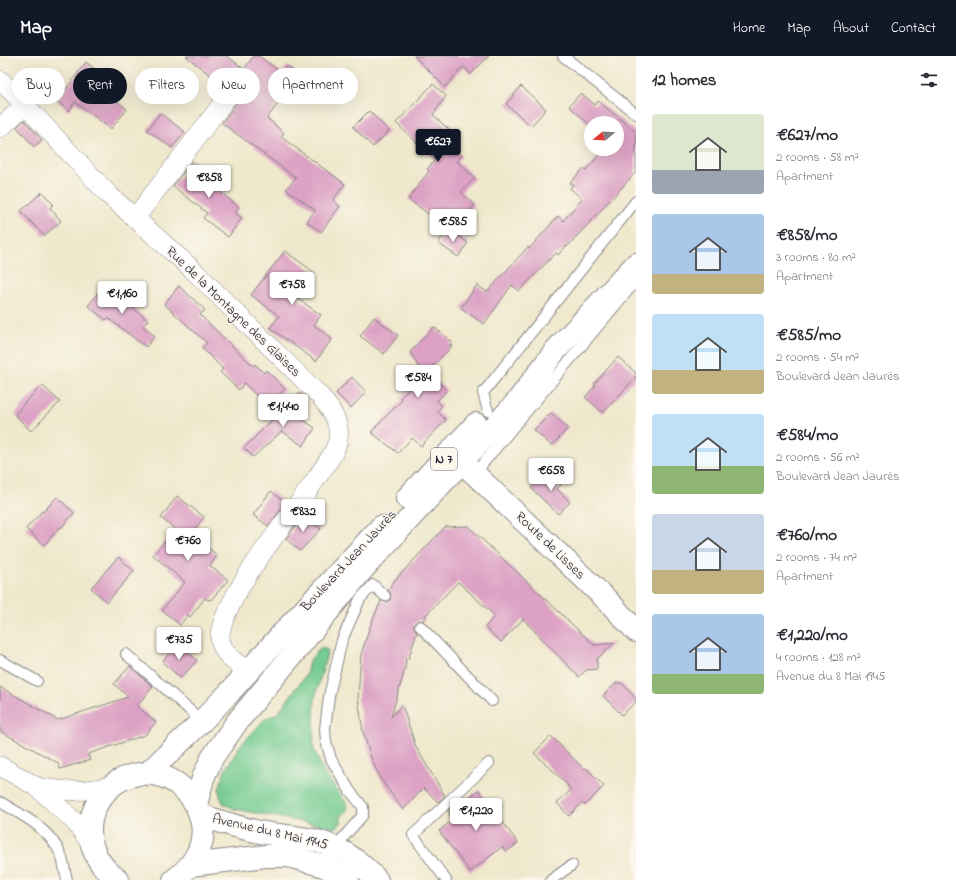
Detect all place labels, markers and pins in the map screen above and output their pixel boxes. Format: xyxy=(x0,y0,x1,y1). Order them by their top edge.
pin: €627 xyxy=(414,129,462,163)
pin: €858 xyxy=(185,165,233,199)
pin: €585 xyxy=(429,209,477,243)
pin: €758 xyxy=(268,272,316,306)
pin: €1,160 xyxy=(89,281,155,315)
pin: €584 xyxy=(394,365,442,399)
pin: €1,440 xyxy=(250,394,316,428)
pin: €658 xyxy=(527,458,575,492)
pin: €832 xyxy=(279,499,327,533)
pin: €760 xyxy=(164,528,212,562)
pin: €735 xyxy=(155,627,203,661)
pin: €1,220 xyxy=(443,798,509,832)

